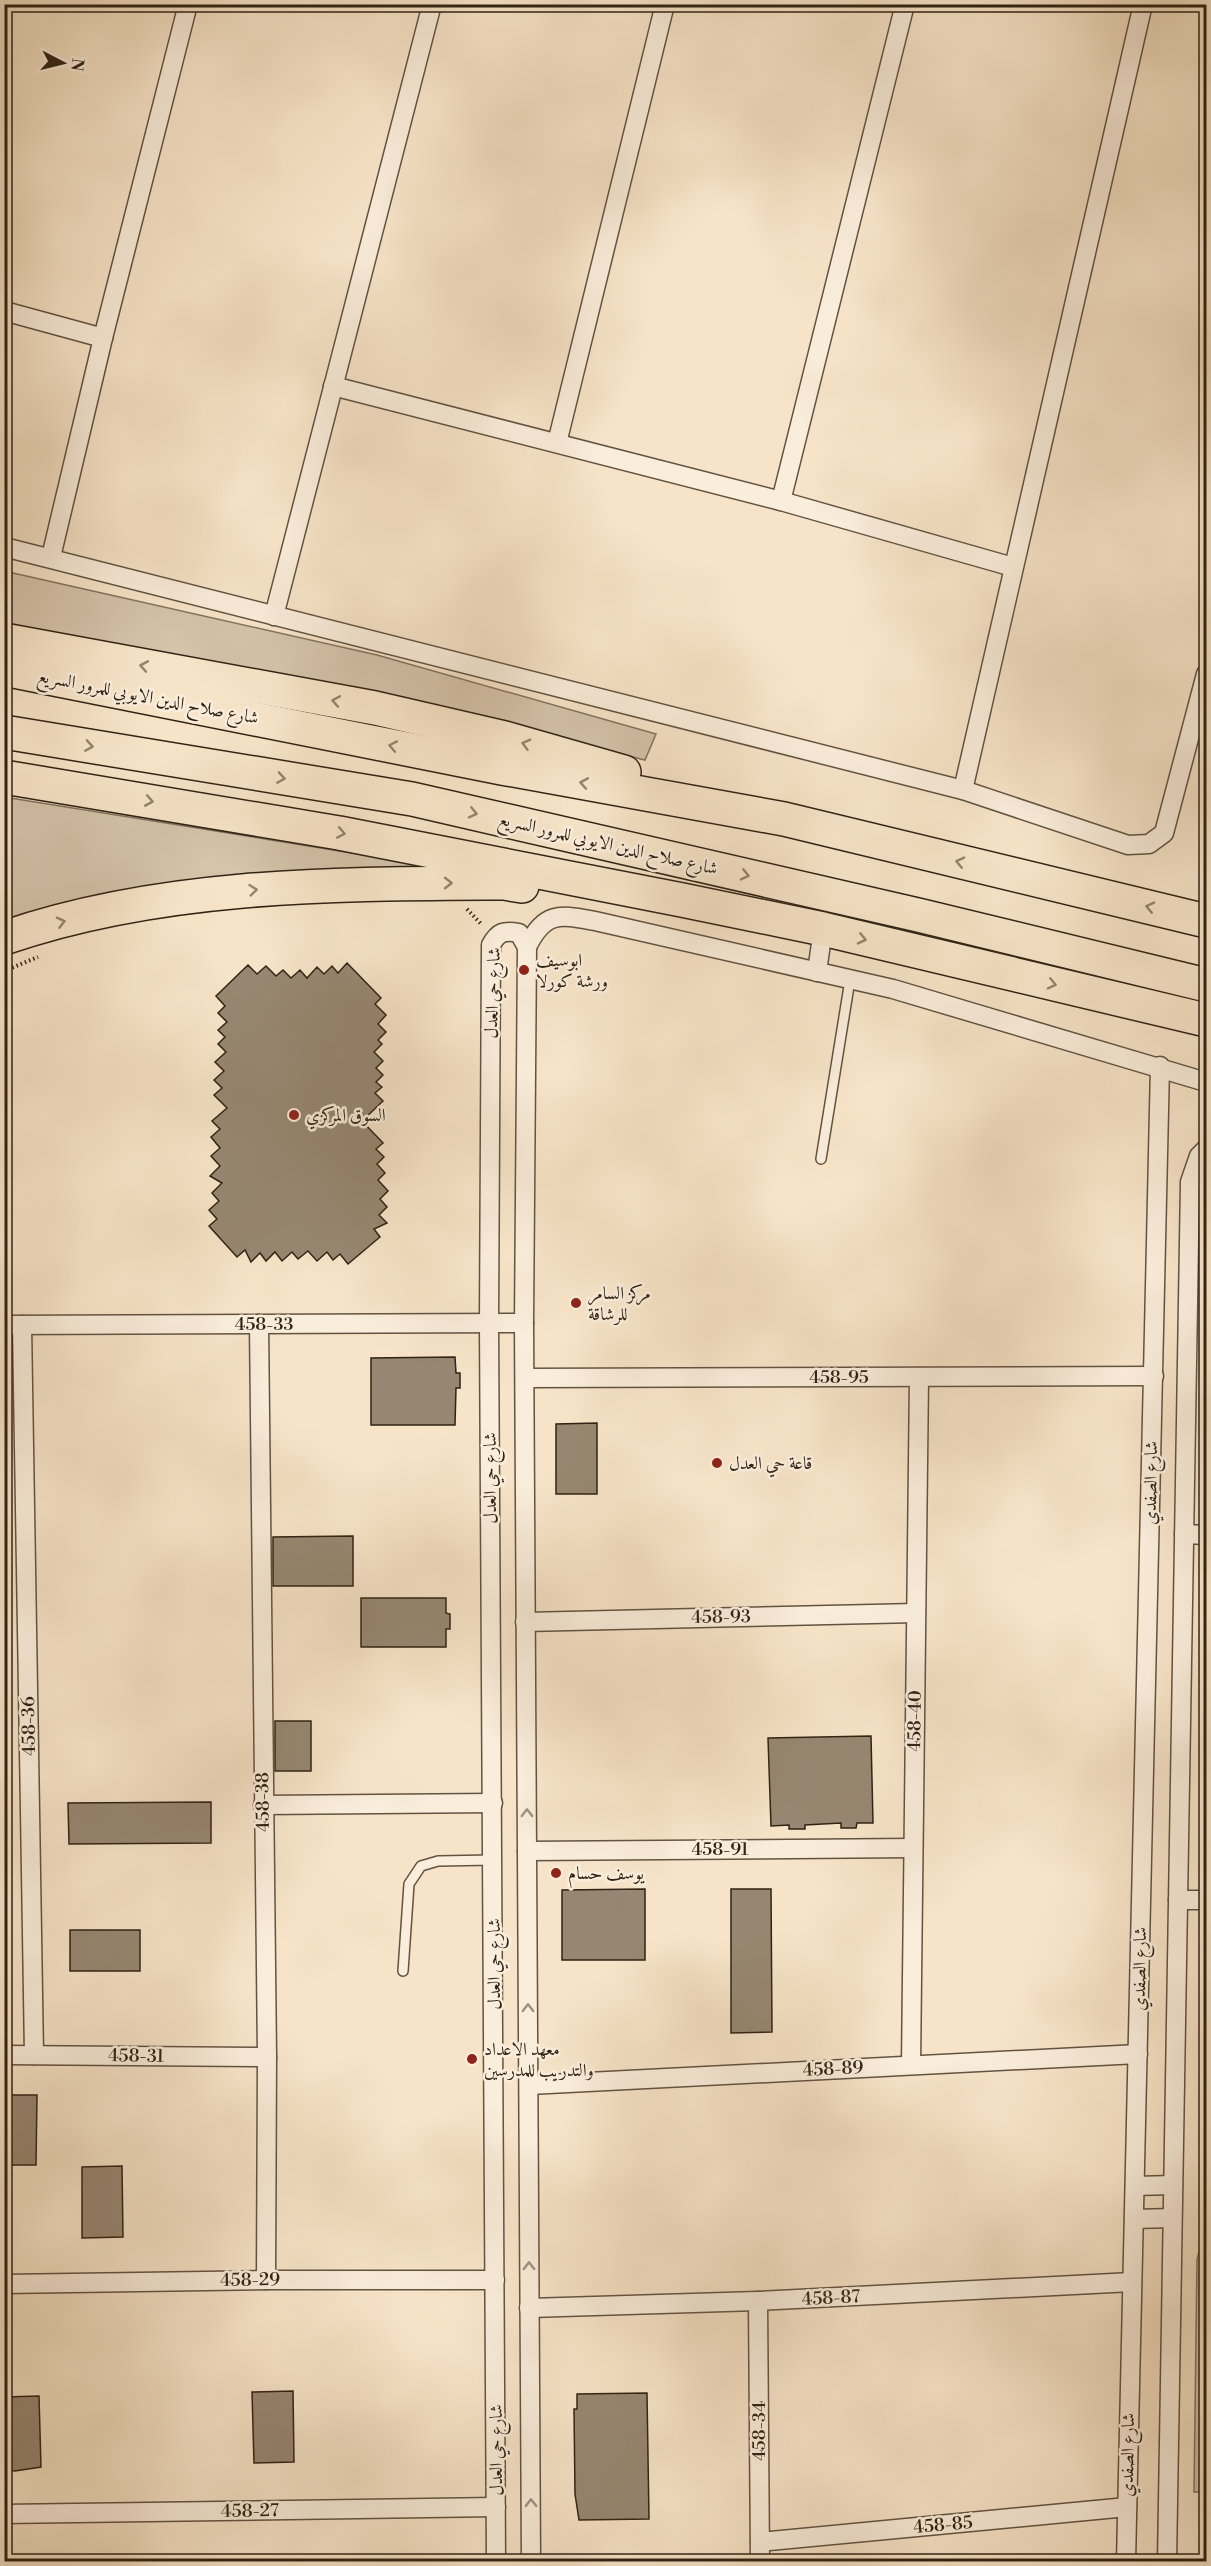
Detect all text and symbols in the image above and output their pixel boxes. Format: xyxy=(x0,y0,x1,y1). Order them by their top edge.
north arrow xyxy=(33,33,93,93)
text: N xyxy=(66,57,88,73)
one-way arrow xyxy=(140,660,150,673)
street label: شارع صلاح الدين الايوبي للمرور السريع xyxy=(35,664,261,734)
one-way arrow xyxy=(332,695,342,708)
one-way arrow xyxy=(83,739,93,752)
one-way arrow xyxy=(521,739,532,751)
one-way arrow xyxy=(388,740,398,753)
one-way arrow xyxy=(277,771,286,783)
one-way arrow xyxy=(580,777,590,790)
one-way arrow xyxy=(145,794,154,806)
one-way arrow xyxy=(468,806,478,819)
street label: شارع صلاح الدين الايوبي للمرور السريع xyxy=(495,808,720,884)
one-way arrow xyxy=(336,826,346,839)
one-way arrow xyxy=(955,856,965,869)
one-way arrow xyxy=(740,868,750,881)
one-way arrow xyxy=(443,877,452,890)
one-way arrow xyxy=(249,884,258,897)
one-way arrow xyxy=(1145,902,1155,915)
one-way arrow xyxy=(56,917,66,930)
one-way arrow xyxy=(857,931,867,944)
street label: شارع حي العدل xyxy=(480,947,509,1039)
place label: ابوسيف ورشة كورلا xyxy=(536,949,608,993)
marker: ابوسيف ورشة كورلا xyxy=(517,963,531,977)
one-way arrow xyxy=(1046,976,1056,989)
place label: السوق المركزي xyxy=(306,1104,386,1130)
marker: السوق المركزي xyxy=(287,1108,301,1122)
place label: مركز السامر للرشاقة xyxy=(588,1282,651,1326)
marker: مركز السامر للرشاقة xyxy=(569,1296,583,1310)
street label: 458-33 xyxy=(235,1313,293,1336)
street label: 458-95 xyxy=(809,1366,869,1389)
street label: شارع حي العدل xyxy=(479,1432,505,1524)
street label: شارع الصفدي xyxy=(1139,1441,1166,1525)
place label: قاعة حي العدل xyxy=(729,1452,812,1478)
marker: قاعة حي العدل xyxy=(710,1456,724,1470)
street label: 458-93 xyxy=(691,1605,751,1629)
street label: 458-40 xyxy=(903,1690,927,1752)
street label: 458-36 xyxy=(17,1696,41,1756)
street label: 458-38 xyxy=(251,1772,275,1832)
one-way arrow xyxy=(521,1809,533,1818)
street label: 458-91 xyxy=(692,1838,749,1861)
place label: يوسف حسام xyxy=(568,1862,646,1889)
marker: يوسف حسام xyxy=(549,1866,563,1880)
street label: شارع حي العدل xyxy=(483,1918,509,2010)
street label: شارع الصفدي xyxy=(1128,1927,1155,2011)
one-way arrow xyxy=(522,2004,534,2013)
place label: معهد الاعداد والتدريب للمدرسين xyxy=(484,2038,594,2082)
street label: 458-31 xyxy=(108,2044,164,2068)
marker: معهد الاعداد والتدريب للمدرسين xyxy=(465,2052,479,2066)
street label: 458-89 xyxy=(802,2056,864,2082)
one-way arrow xyxy=(523,2262,535,2271)
street label: 458-29 xyxy=(220,2268,280,2292)
street label: 458-87 xyxy=(801,2285,861,2311)
street label: 458-34 xyxy=(748,2401,771,2461)
street label: شارع حي العدل xyxy=(485,2404,511,2496)
street label: شارع الصفدي xyxy=(1116,2413,1143,2497)
street label: 458-27 xyxy=(221,2499,279,2523)
one-way arrow xyxy=(525,2499,537,2508)
street label: 458-85 xyxy=(912,2511,974,2539)

